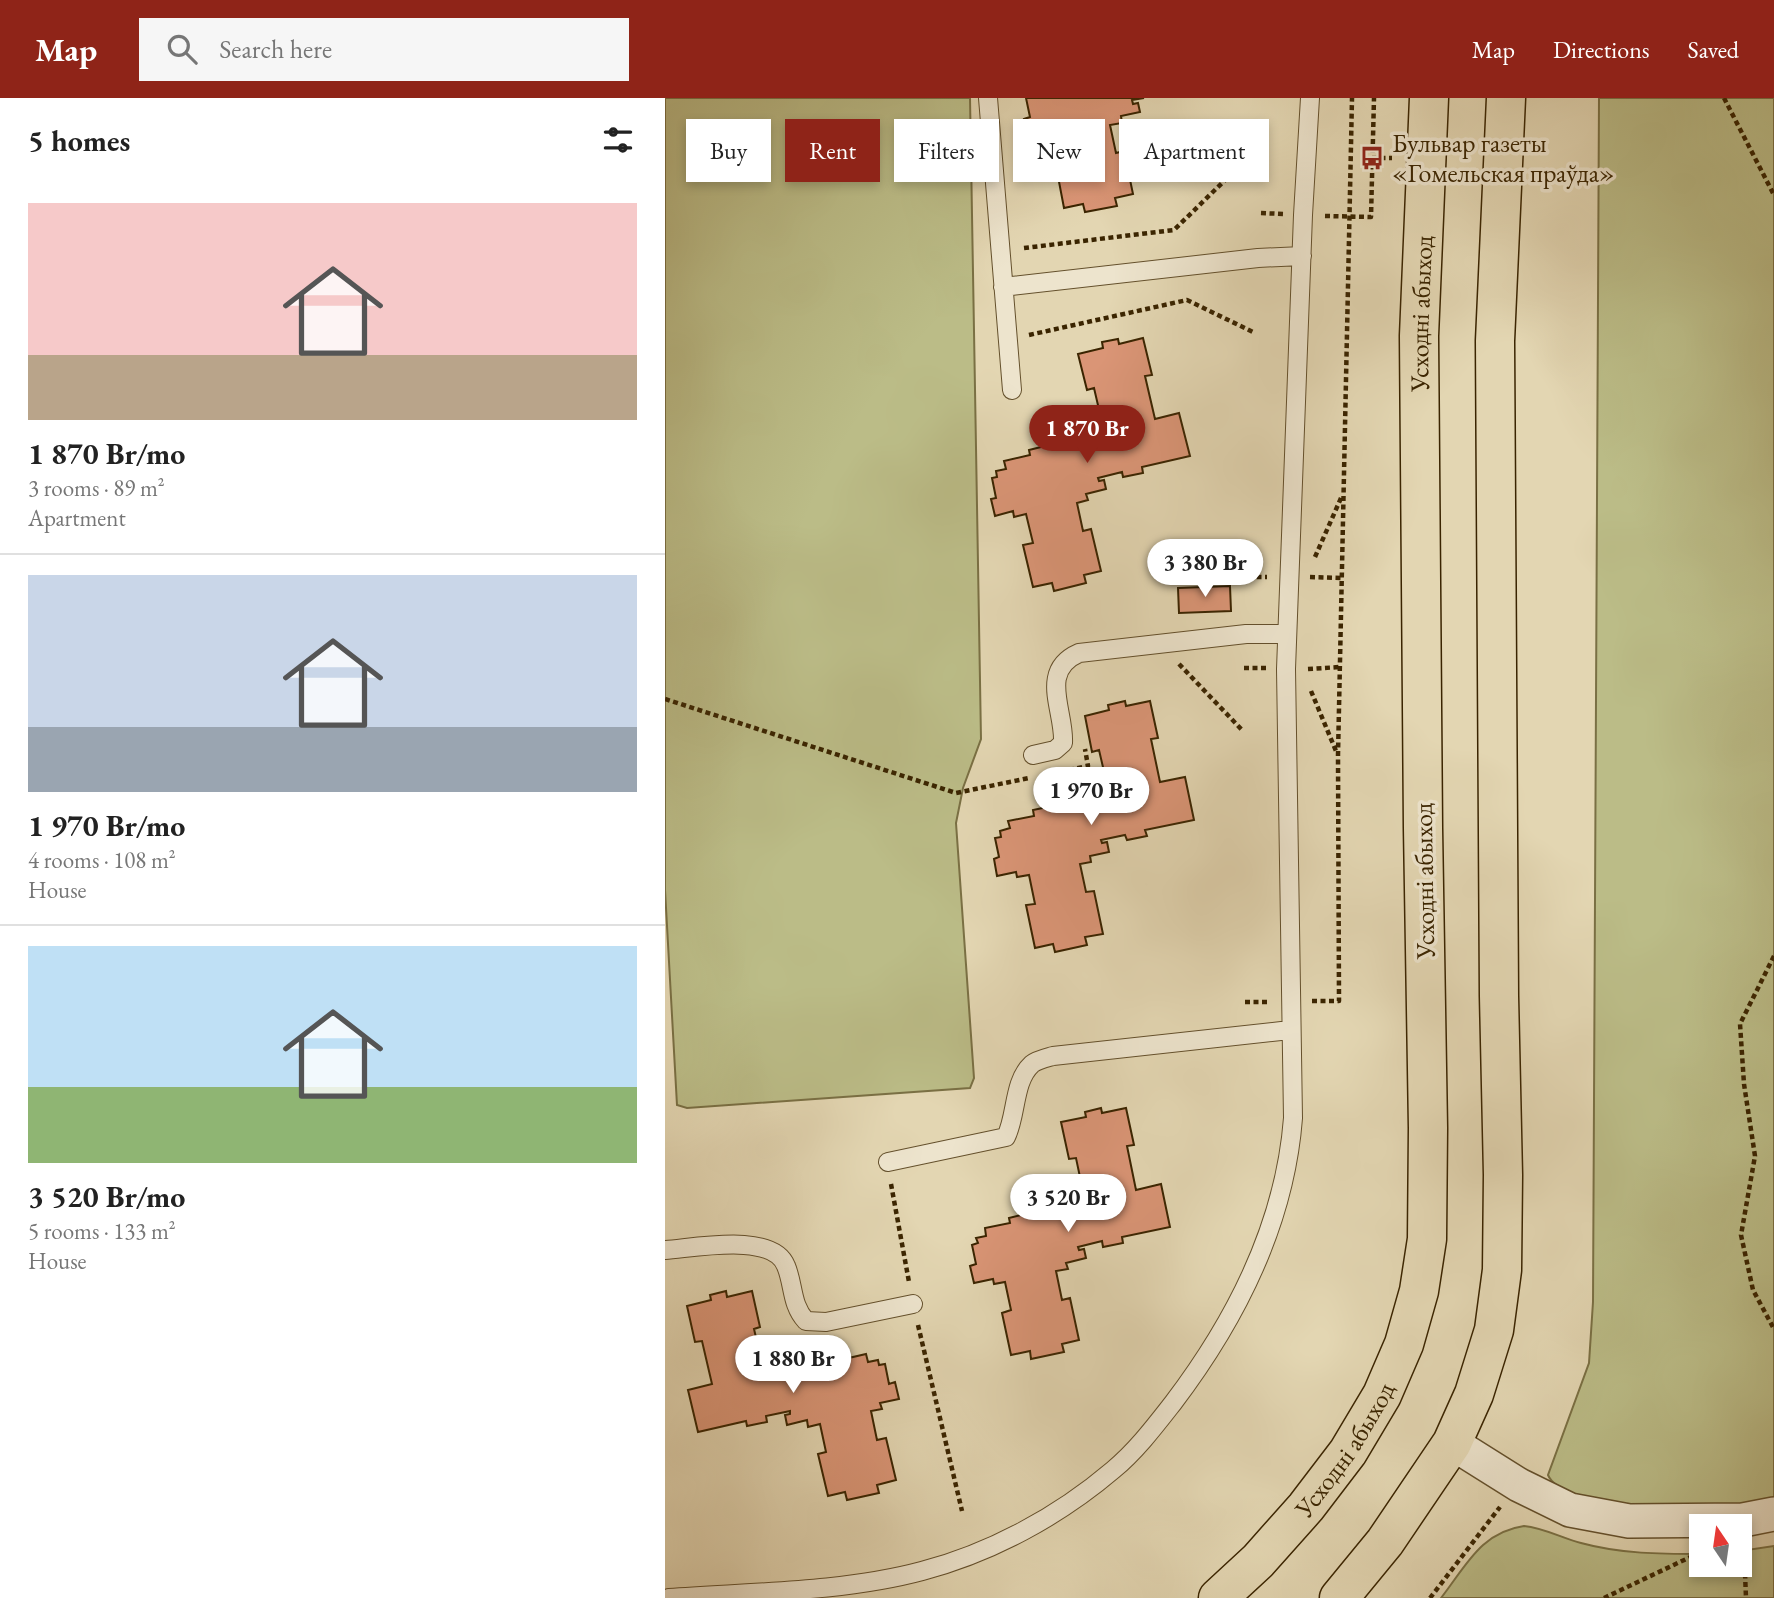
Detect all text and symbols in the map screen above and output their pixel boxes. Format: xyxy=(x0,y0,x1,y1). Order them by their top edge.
search box xyxy=(139,18,629,81)
text: Map xyxy=(35,28,97,71)
icon: search xyxy=(163,30,201,68)
text: Search here xyxy=(219,32,332,66)
text: Map xyxy=(1472,34,1515,65)
text: Directions xyxy=(1553,34,1650,65)
text: Saved xyxy=(1688,34,1739,65)
chip: Buy xyxy=(686,119,771,182)
chip: Rent xyxy=(785,119,880,182)
chip: Filters xyxy=(894,119,999,182)
chip: New xyxy=(1013,119,1105,182)
chip: Apartment xyxy=(1119,119,1269,182)
text: 5 homes xyxy=(28,121,130,160)
icon: filters xyxy=(599,121,637,159)
place label: Бульвар газеты «Гомельская праўда» xyxy=(1392,126,1615,190)
bus stop icon: Бульвар газеты «Гомельская праўда» xyxy=(1358,144,1386,172)
street label: Усходні абыход xyxy=(1402,235,1440,393)
icon: home xyxy=(270,248,396,374)
pin: 1 870 Br xyxy=(1015,406,1159,465)
text: 1 870 Br xyxy=(1045,413,1129,443)
text: 1 870 Br/mo xyxy=(28,434,185,473)
text: 3 rooms · 89 m² xyxy=(28,473,165,503)
text: Apartment xyxy=(28,503,126,533)
pin: 3 380 Br xyxy=(1133,540,1277,599)
text: 3 380 Br xyxy=(1163,547,1247,577)
icon: home xyxy=(270,620,396,746)
pin: 1 970 Br xyxy=(1019,768,1163,827)
text: 1 970 Br xyxy=(1049,775,1133,805)
street label: Усходні абыход xyxy=(1406,802,1442,960)
text: 1 970 Br/mo xyxy=(28,806,185,845)
text: 4 rooms · 108 m² xyxy=(28,845,176,875)
text: House xyxy=(28,875,87,905)
icon: home xyxy=(270,991,396,1117)
pin: 3 520 Br xyxy=(996,1174,1140,1234)
text: 3 520 Br/mo xyxy=(28,1177,185,1216)
text: 3 520 Br xyxy=(1026,1182,1110,1212)
text: 5 rooms · 133 m² xyxy=(28,1216,176,1246)
text: House xyxy=(28,1246,87,1276)
pin: 1 880 Br xyxy=(721,1336,865,1395)
text: 1 880 Br xyxy=(751,1343,835,1373)
street label: Усходні абыход xyxy=(1287,1377,1402,1526)
north arrow xyxy=(1689,1514,1752,1577)
map controls xyxy=(1689,1514,1752,1577)

